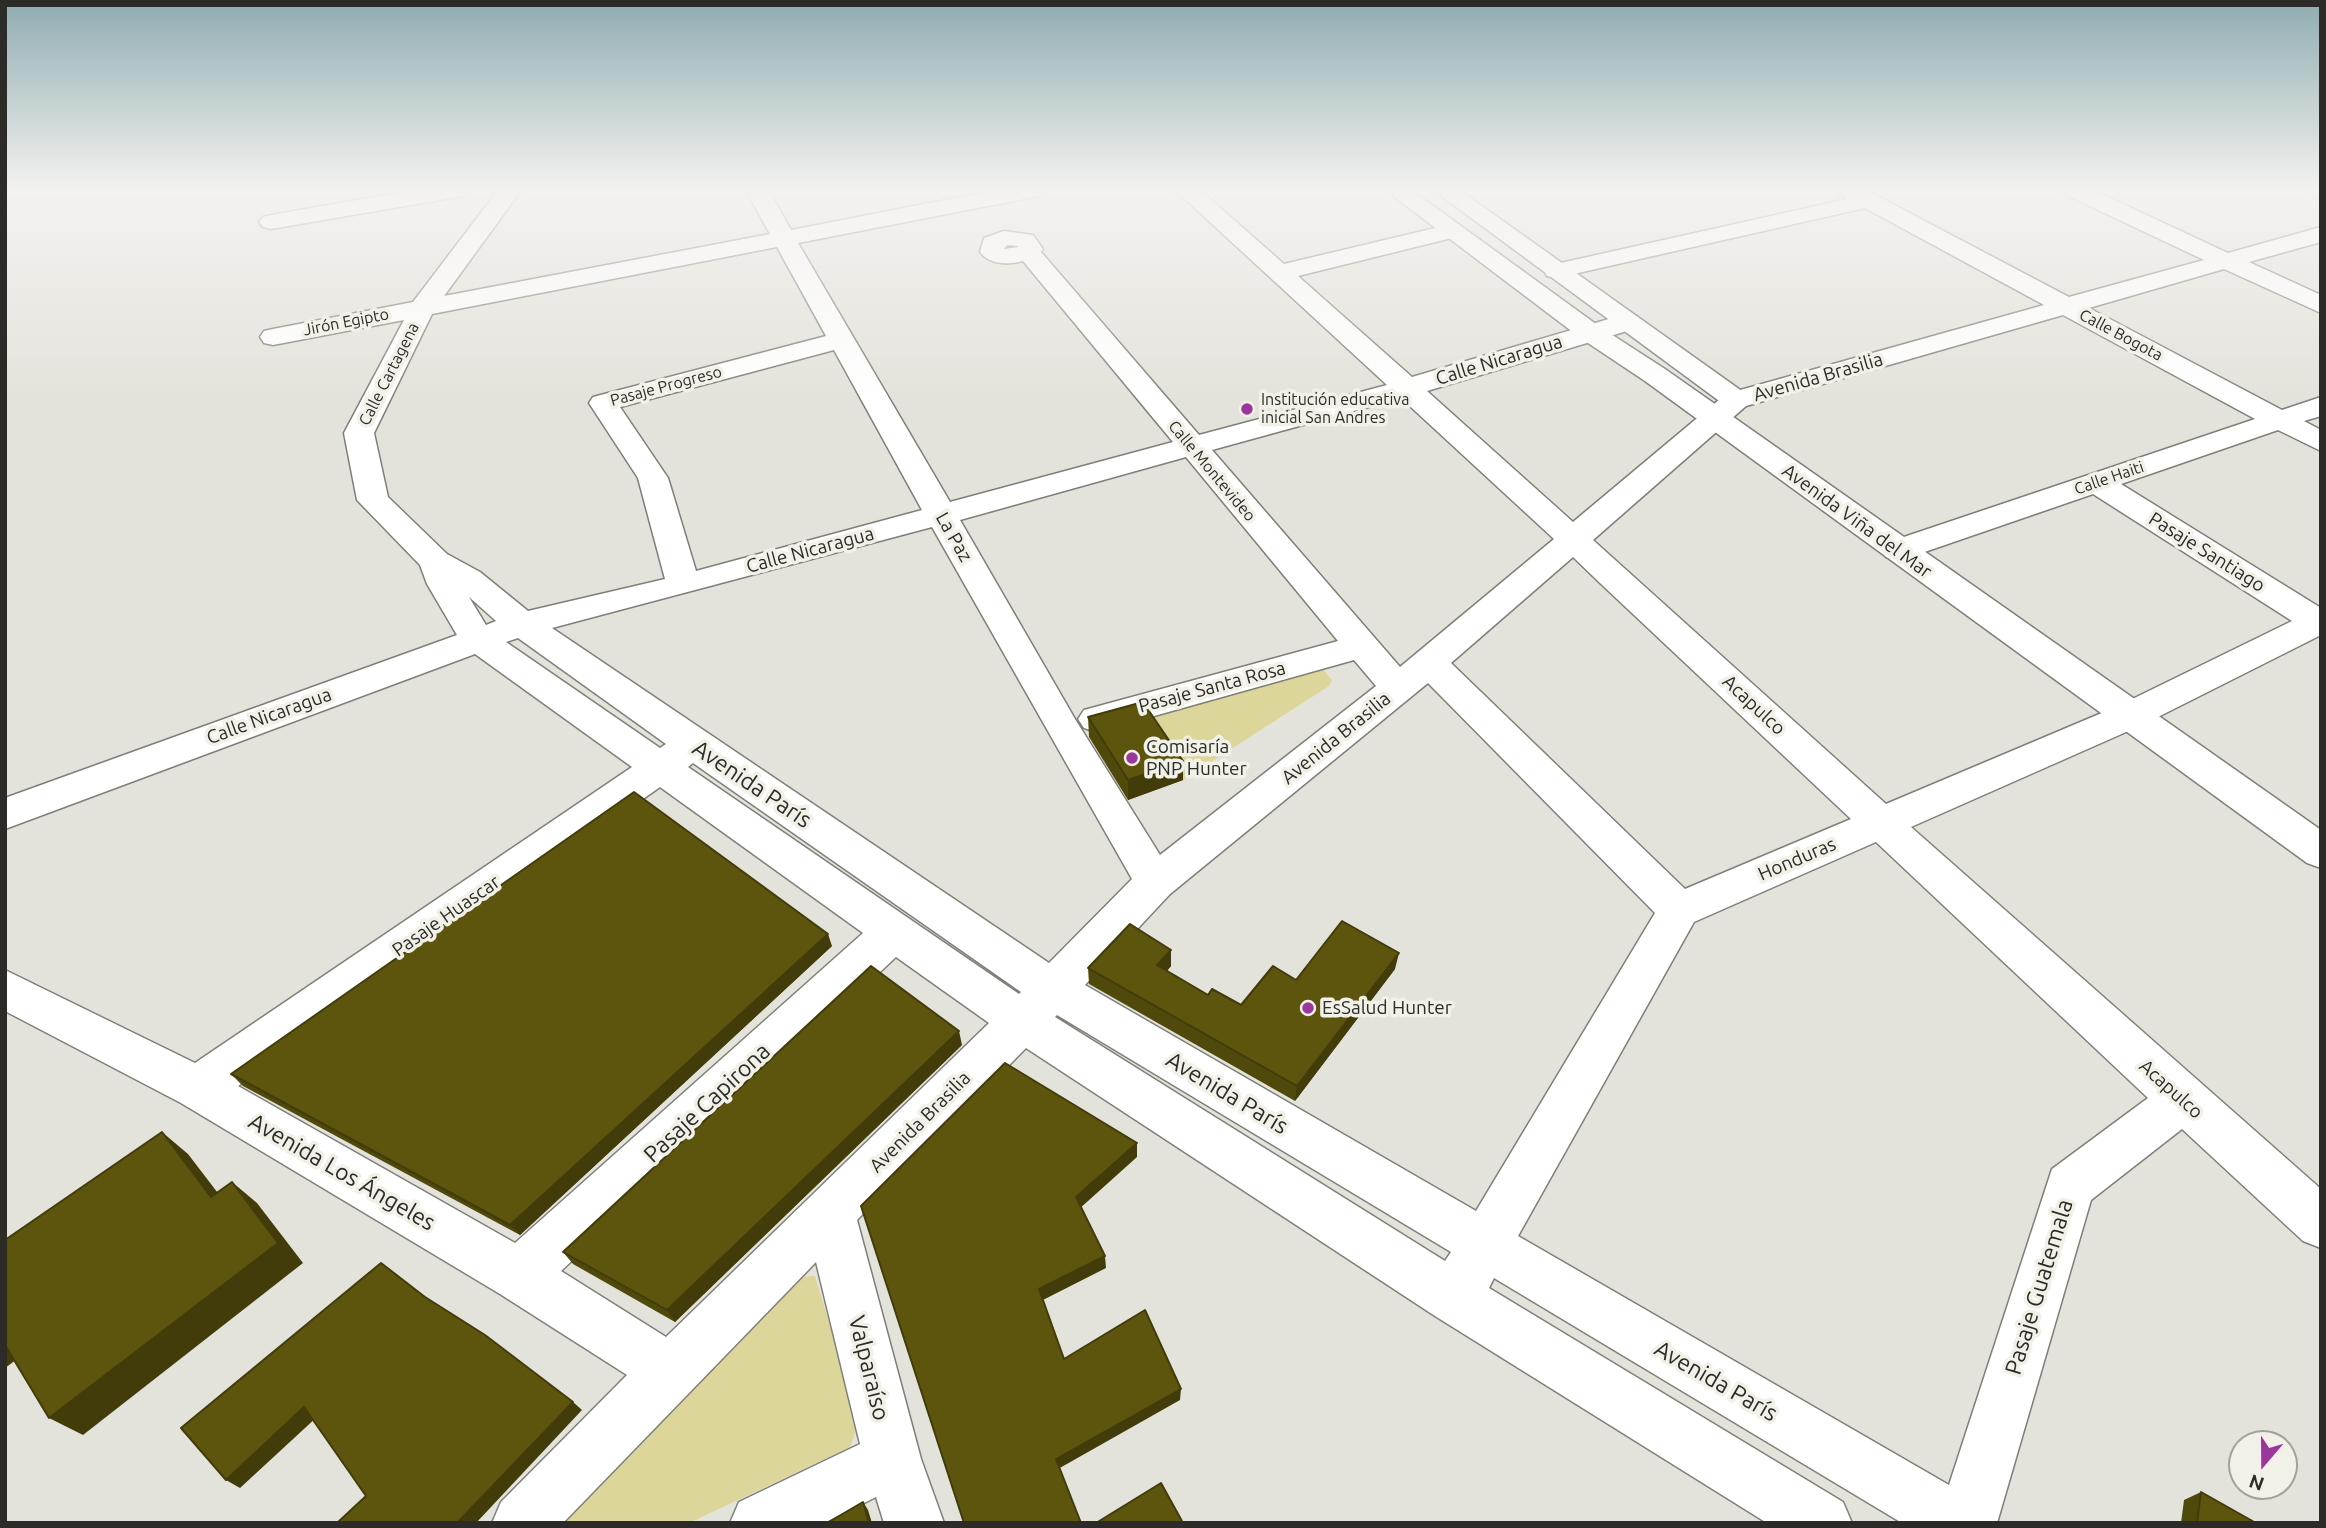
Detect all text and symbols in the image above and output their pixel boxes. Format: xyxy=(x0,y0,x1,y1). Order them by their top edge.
street label: Jirón Egipto xyxy=(302,304,390,340)
street label: Calle Bogota xyxy=(2076,305,2166,365)
street label: Calle Cartagena xyxy=(355,319,423,429)
street label: Calle Nicaragua xyxy=(1433,330,1565,390)
street label: Avenida Brasilia xyxy=(1751,348,1885,406)
street label: Pasaje Progreso xyxy=(608,362,724,410)
place label: Institución educativa inicial San Andres xyxy=(1261,390,1409,428)
marker: Institución educativa inicial San Andres xyxy=(1239,401,1255,417)
street label: Calle Montevideo xyxy=(1164,417,1260,525)
street label: Calle Haiti xyxy=(2072,457,2146,499)
street label: Avenida Viña del Mar xyxy=(1778,459,1936,583)
street label: Pasaje Santiago xyxy=(2145,507,2269,597)
street label: La Paz xyxy=(931,508,977,566)
street label: Calle Nicaragua xyxy=(744,522,876,578)
street label: Pasaje Santa Rosa xyxy=(1136,656,1288,718)
street label: Acapulco xyxy=(1718,670,1790,740)
street label: Calle Nicaragua xyxy=(203,683,335,749)
street label: Avenida Brasilia xyxy=(1277,687,1395,789)
street label: Avenida París xyxy=(687,734,817,834)
place label: Comisaría PNP Hunter xyxy=(1146,736,1247,780)
marker: Comisaría PNP Hunter xyxy=(1124,750,1140,766)
street label: Honduras xyxy=(1755,832,1839,886)
street label: Pasaje Huascar xyxy=(388,870,504,962)
place label: EsSalud Hunter xyxy=(1322,997,1452,1019)
marker: EsSalud Hunter xyxy=(1300,1000,1316,1016)
street label: Pasaje Capirona xyxy=(638,1037,776,1169)
street label: Avenida París xyxy=(1161,1046,1293,1140)
street label: Acapulco xyxy=(2134,1055,2208,1123)
street label: Avenida Brasilia xyxy=(865,1067,975,1177)
street label: Avenida Los Ángeles xyxy=(244,1107,440,1237)
street label: Pasaje Guatemala xyxy=(1999,1196,2079,1378)
street label: Valparaíso xyxy=(843,1313,895,1423)
street label: Avenida París xyxy=(1650,1335,1782,1427)
north arrow xyxy=(2228,1430,2298,1500)
text: N xyxy=(2246,1470,2267,1496)

